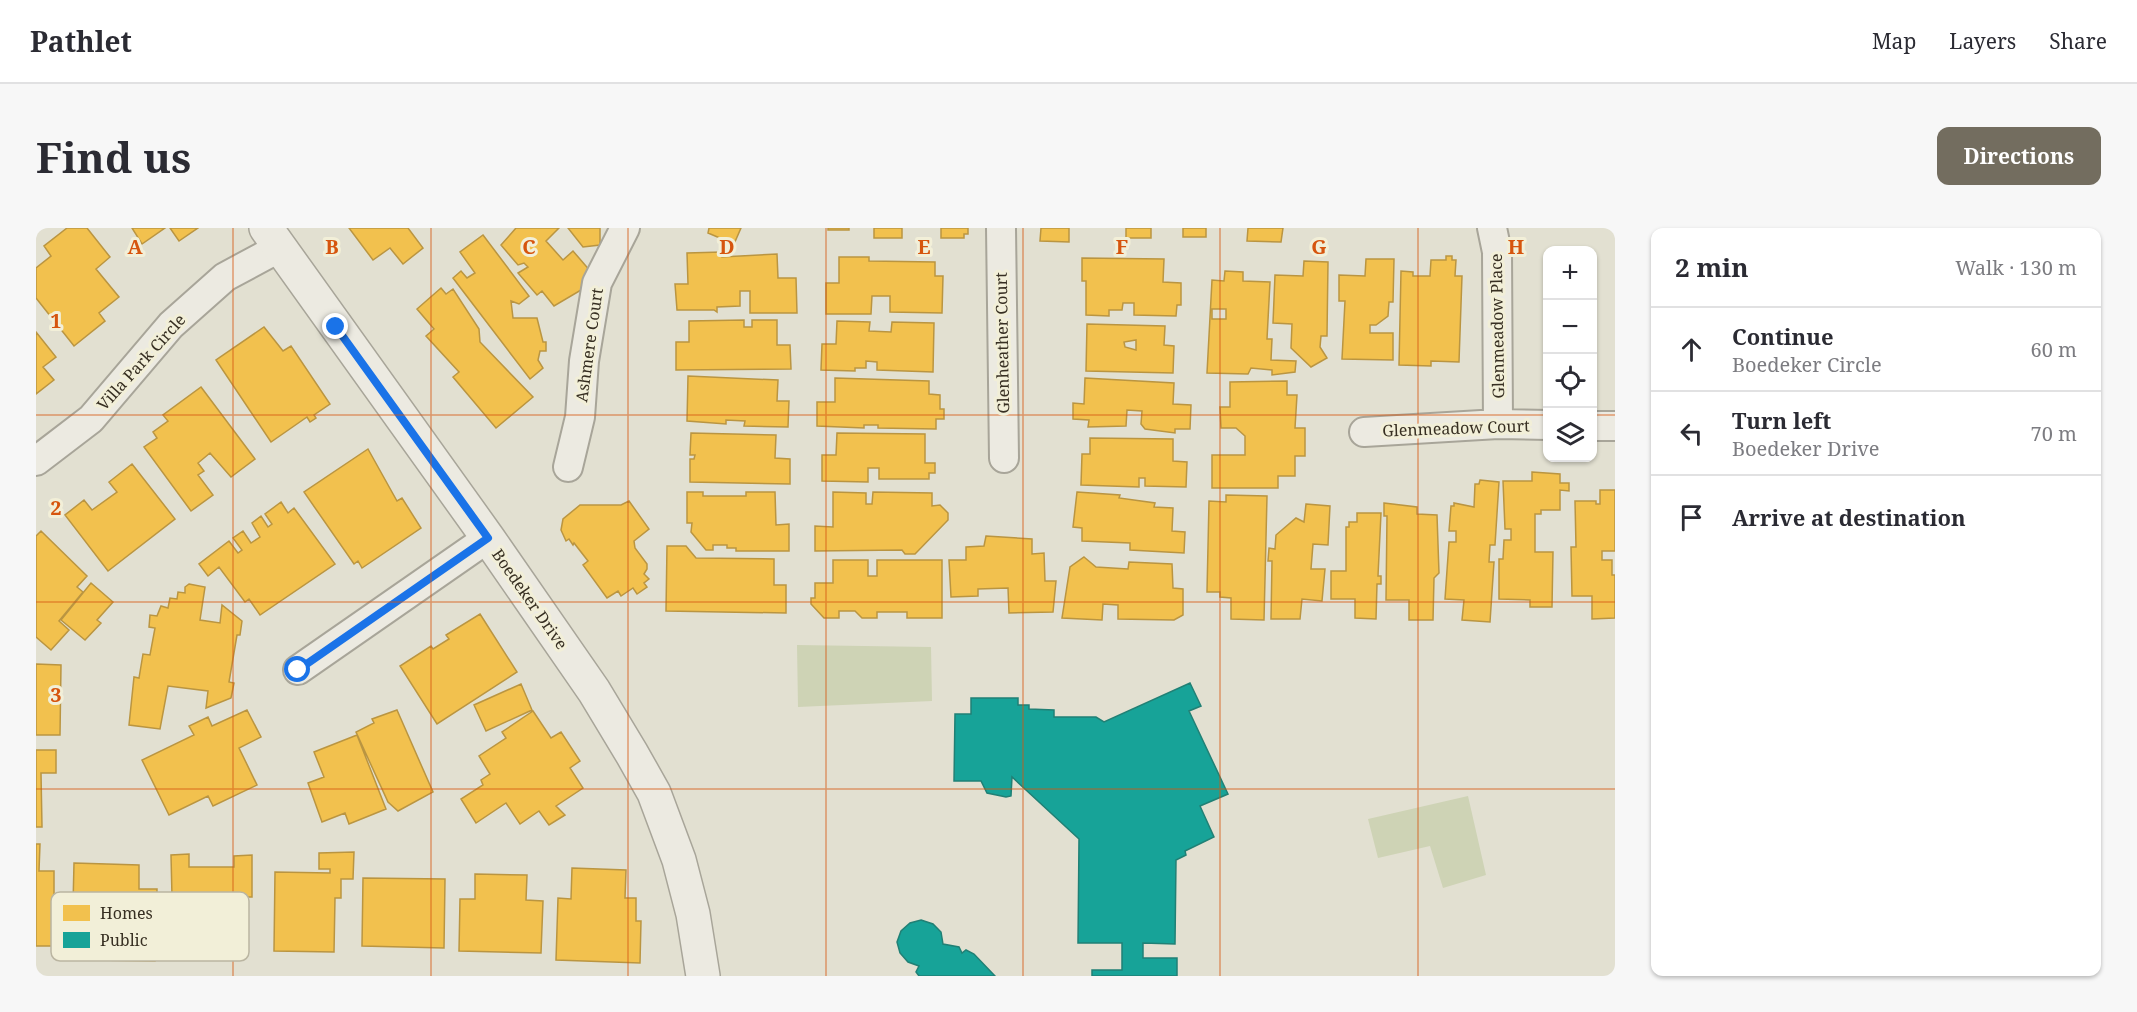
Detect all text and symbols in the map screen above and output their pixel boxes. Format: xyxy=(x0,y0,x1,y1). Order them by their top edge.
text: Pathlet xyxy=(30,22,132,60)
text: Map xyxy=(1872,27,1916,55)
text: Layers xyxy=(1949,27,2016,55)
text: Share xyxy=(2049,27,2107,55)
button: Directions xyxy=(1937,127,2101,185)
text: Find us xyxy=(36,128,191,185)
text: A xyxy=(127,233,143,260)
text: B xyxy=(325,233,339,260)
text: C xyxy=(522,233,536,260)
text: D xyxy=(719,233,735,260)
text: E xyxy=(917,233,931,260)
text: F xyxy=(1116,233,1128,260)
text: G xyxy=(1311,233,1327,260)
text: H xyxy=(1508,233,1524,260)
map controls xyxy=(1543,246,1597,462)
button: + xyxy=(1543,246,1597,300)
text: 2 min xyxy=(1675,249,1749,285)
street label: Glenmeadow Place xyxy=(1485,253,1509,399)
text: Walk · 130 m xyxy=(1955,254,2077,281)
street label: Glenheather Court xyxy=(990,272,1014,414)
street label: Ashmere Court xyxy=(570,286,608,403)
button: − xyxy=(1543,300,1597,354)
text: 1 xyxy=(50,307,62,334)
street label: Villa Park Circle xyxy=(92,309,190,415)
route end xyxy=(322,313,348,339)
text: Continue xyxy=(1732,321,1834,351)
icon: ahead xyxy=(1675,333,1708,366)
text: 60 m xyxy=(2031,336,2077,363)
text: Boedeker Circle xyxy=(1732,351,1882,378)
button: locate xyxy=(1543,354,1597,408)
text: Turn left xyxy=(1732,405,1831,435)
button: layers xyxy=(1543,408,1597,462)
street label: Glenmeadow Court xyxy=(1382,414,1530,442)
icon: left xyxy=(1675,417,1708,450)
text: 70 m xyxy=(2031,420,2077,447)
text: Boedeker Drive xyxy=(1732,435,1880,462)
text: 2 xyxy=(50,494,62,521)
icon: arrive xyxy=(1675,501,1708,534)
text: Arrive at destination xyxy=(1732,502,1966,532)
street label: Boedeker Drive xyxy=(487,544,573,654)
route start xyxy=(284,656,310,682)
text: 3 xyxy=(50,681,62,708)
legend xyxy=(51,892,249,961)
text: Homes xyxy=(100,902,153,924)
text: Public xyxy=(100,929,148,951)

